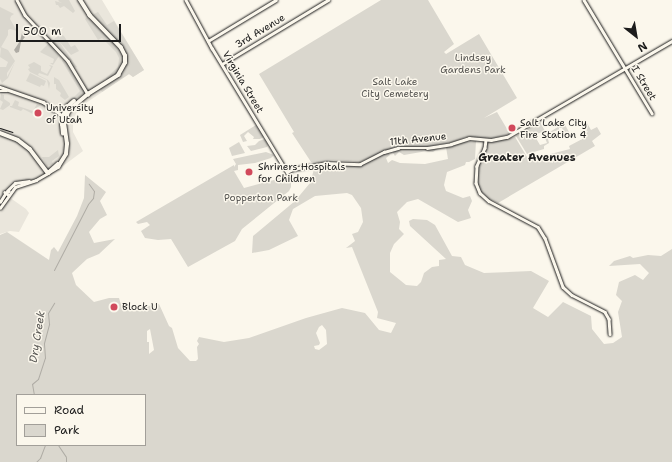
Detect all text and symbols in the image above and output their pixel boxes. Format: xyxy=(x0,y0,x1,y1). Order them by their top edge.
street label: 3rd Avenue xyxy=(233,11,287,51)
scale bar xyxy=(18,16,123,42)
north arrow xyxy=(616,16,656,56)
text: 500 m xyxy=(23,23,61,39)
text: N xyxy=(635,38,650,55)
street label: Virginia Street xyxy=(220,49,266,115)
park label: Lindsey Gardens Park xyxy=(440,51,506,74)
street label: I Street xyxy=(629,63,659,103)
park label: Salt Lake City Cemetery xyxy=(361,75,429,98)
place label: University of Utah xyxy=(46,101,94,124)
marker: University of Utah xyxy=(33,108,43,118)
place label: Salt Lake City Fire Station 4 xyxy=(520,116,587,140)
marker: Salt Lake City Fire Station 4 xyxy=(507,123,517,133)
street label: 11th Avenue xyxy=(389,130,447,148)
district label: Greater Avenues xyxy=(478,151,576,165)
place label: Shriners Hospitals for Children xyxy=(258,160,345,184)
marker: Shriners Hospitals for Children xyxy=(243,166,255,178)
park label: Popperton Park xyxy=(224,192,298,204)
place label: Block U xyxy=(122,301,158,313)
marker: Block U xyxy=(109,302,119,312)
water label: Dry Creek xyxy=(27,310,49,364)
legend xyxy=(16,394,146,446)
text: Road xyxy=(54,402,84,418)
text: Park xyxy=(54,422,80,438)

